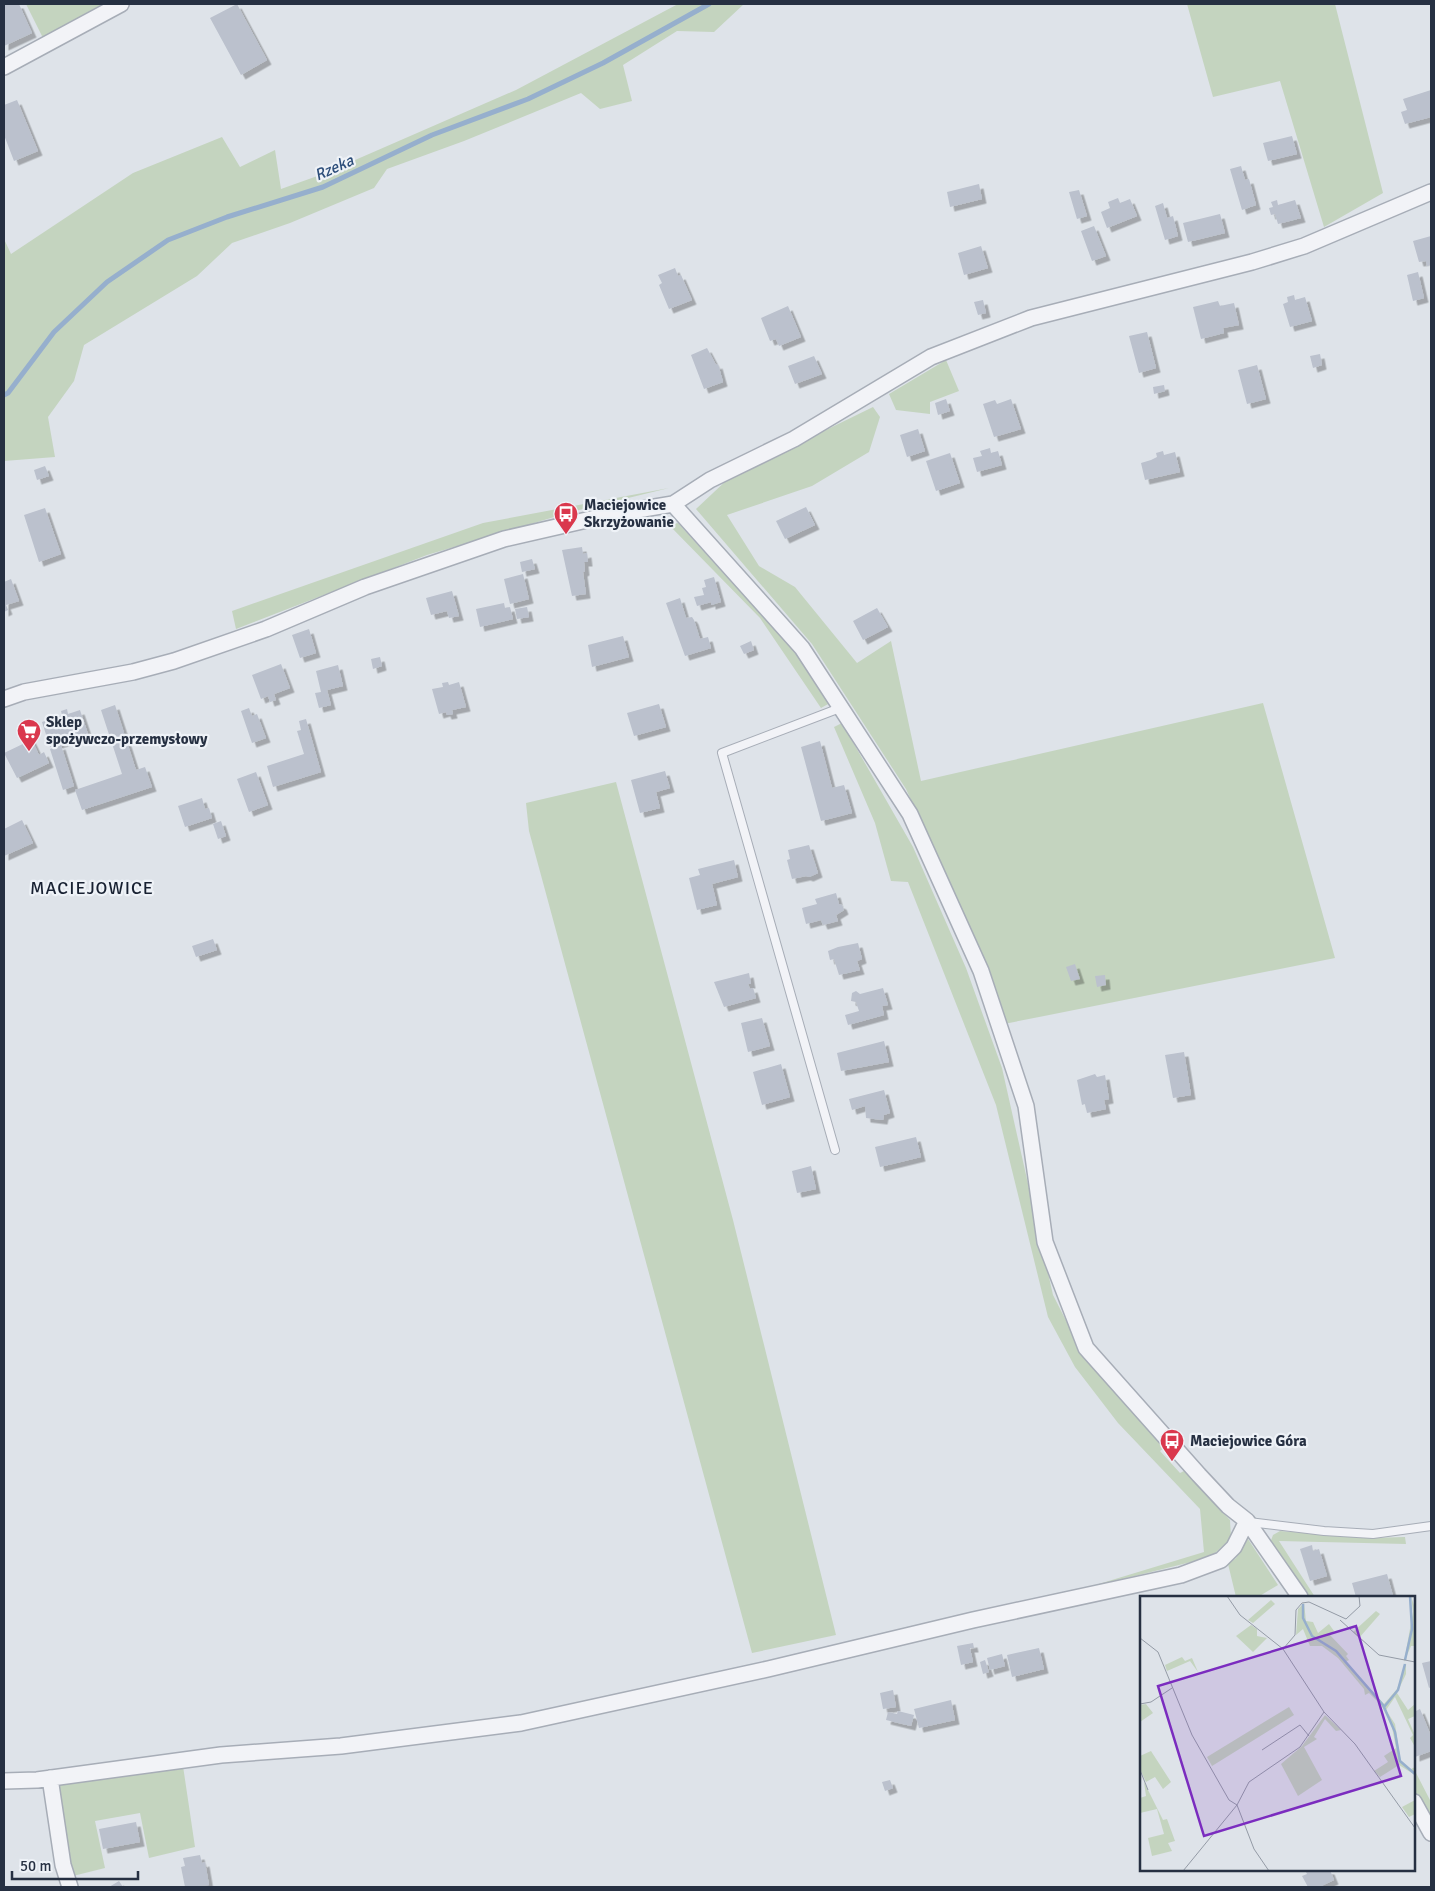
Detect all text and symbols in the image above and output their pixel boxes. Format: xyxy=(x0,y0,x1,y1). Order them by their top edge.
water label: Rzeka xyxy=(311,150,357,185)
place label: Maciejowice Skrzyżowanie xyxy=(584,496,674,531)
bus stop icon: Maciejowice Skrzyżowanie xyxy=(553,501,579,535)
place label: Sklep spożywczo-przemysłowy xyxy=(46,713,208,748)
supermarket icon: Sklep spożywczo-przemysłowy xyxy=(16,718,42,752)
district label: MACIEJOWICE xyxy=(30,877,154,899)
bus stop icon: Maciejowice Góra xyxy=(1159,1428,1185,1462)
place label: Maciejowice Góra xyxy=(1190,1432,1307,1450)
inset map xyxy=(1140,1596,1415,1871)
scale bar xyxy=(12,1848,139,1880)
text: 50 m xyxy=(20,1857,51,1875)

